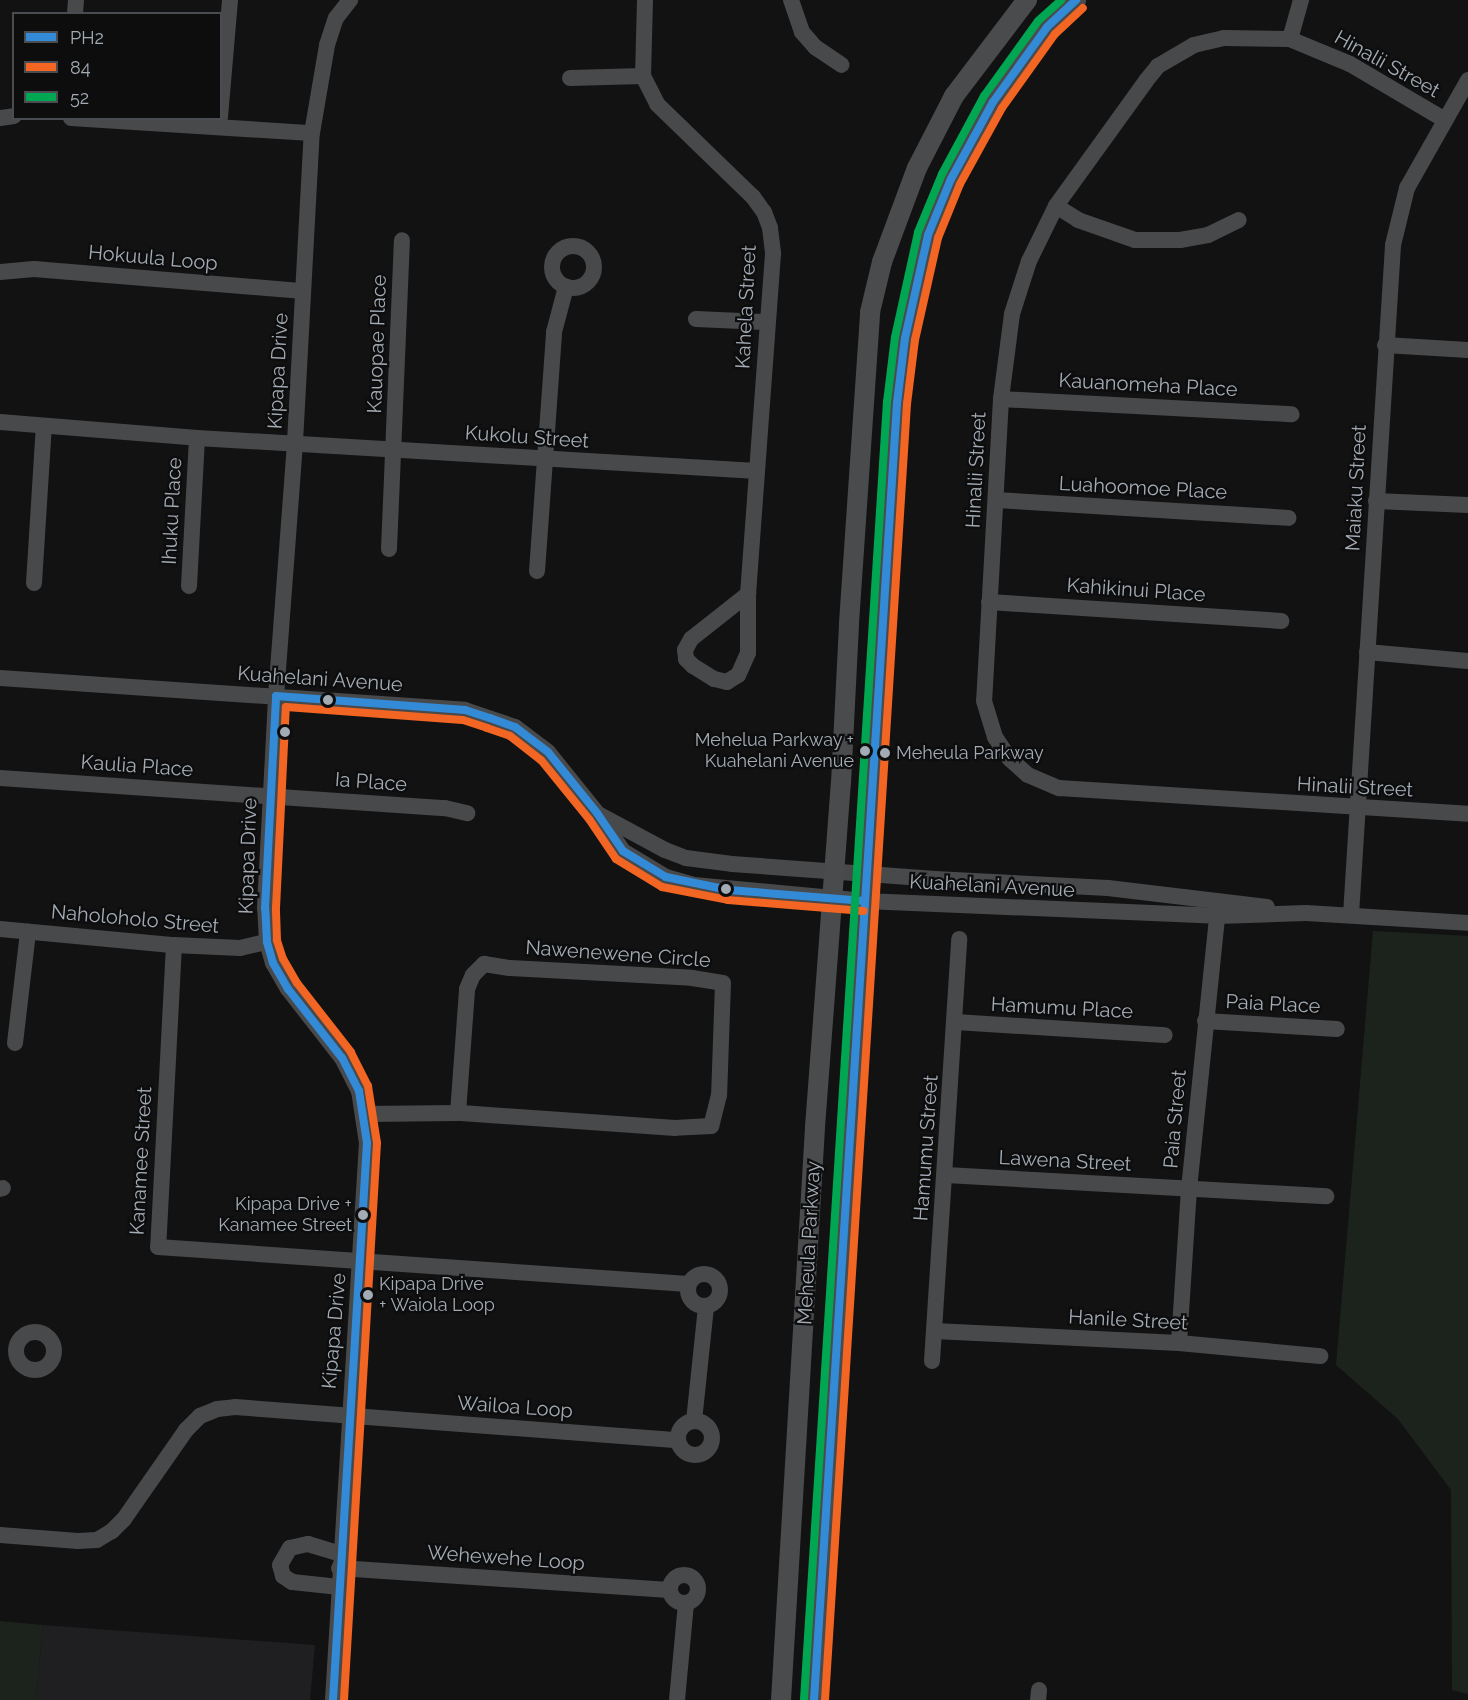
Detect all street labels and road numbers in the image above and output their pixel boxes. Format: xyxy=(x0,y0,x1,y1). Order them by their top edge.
street label: Hinalii Street xyxy=(1330,25,1444,103)
street label: Hokuula Loop xyxy=(87,240,219,276)
street label: Kahela Street xyxy=(731,244,761,370)
street label: Kauopae Place xyxy=(363,274,391,414)
street label: Kipapa Drive xyxy=(263,312,293,430)
street label: Kauanomeha Place xyxy=(1058,368,1238,402)
street label: Hinalii Street xyxy=(961,411,991,529)
street label: Kukolu Street xyxy=(464,421,590,453)
street label: Maiaku Street xyxy=(1341,424,1371,552)
street label: Ihuku Place xyxy=(157,457,187,565)
street label: Luahoomoe Place xyxy=(1058,472,1228,504)
street label: Kahikinui Place xyxy=(1066,573,1206,607)
street label: Kuahelani Avenue xyxy=(236,661,404,697)
street label: Kaulia Place xyxy=(80,750,194,782)
street label: Ia Place xyxy=(334,768,408,796)
street label: Hinalii Street xyxy=(1296,772,1414,802)
street label: Kipapa Drive xyxy=(234,797,262,915)
street label: Kuahelani Avenue xyxy=(908,870,1076,902)
street label: Naholoholo Street xyxy=(50,900,220,938)
street label: Nawenewene Circle xyxy=(525,936,711,972)
street label: Paia Place xyxy=(1225,990,1321,1018)
street label: Hamumu Place xyxy=(990,992,1134,1024)
street label: Paia Street xyxy=(1159,1069,1191,1169)
street label: Hamumu Street xyxy=(909,1074,943,1222)
street label: Kanamee Street xyxy=(125,1086,157,1236)
street label: Lawena Street xyxy=(998,1146,1132,1176)
street label: Meheula Parkway xyxy=(793,1160,825,1326)
street label: Kipapa Drive xyxy=(317,1272,351,1390)
street label: Hanile Street xyxy=(1068,1305,1188,1335)
street label: Wailoa Loop xyxy=(456,1391,574,1423)
street label: Wehewehe Loop xyxy=(426,1541,586,1575)

